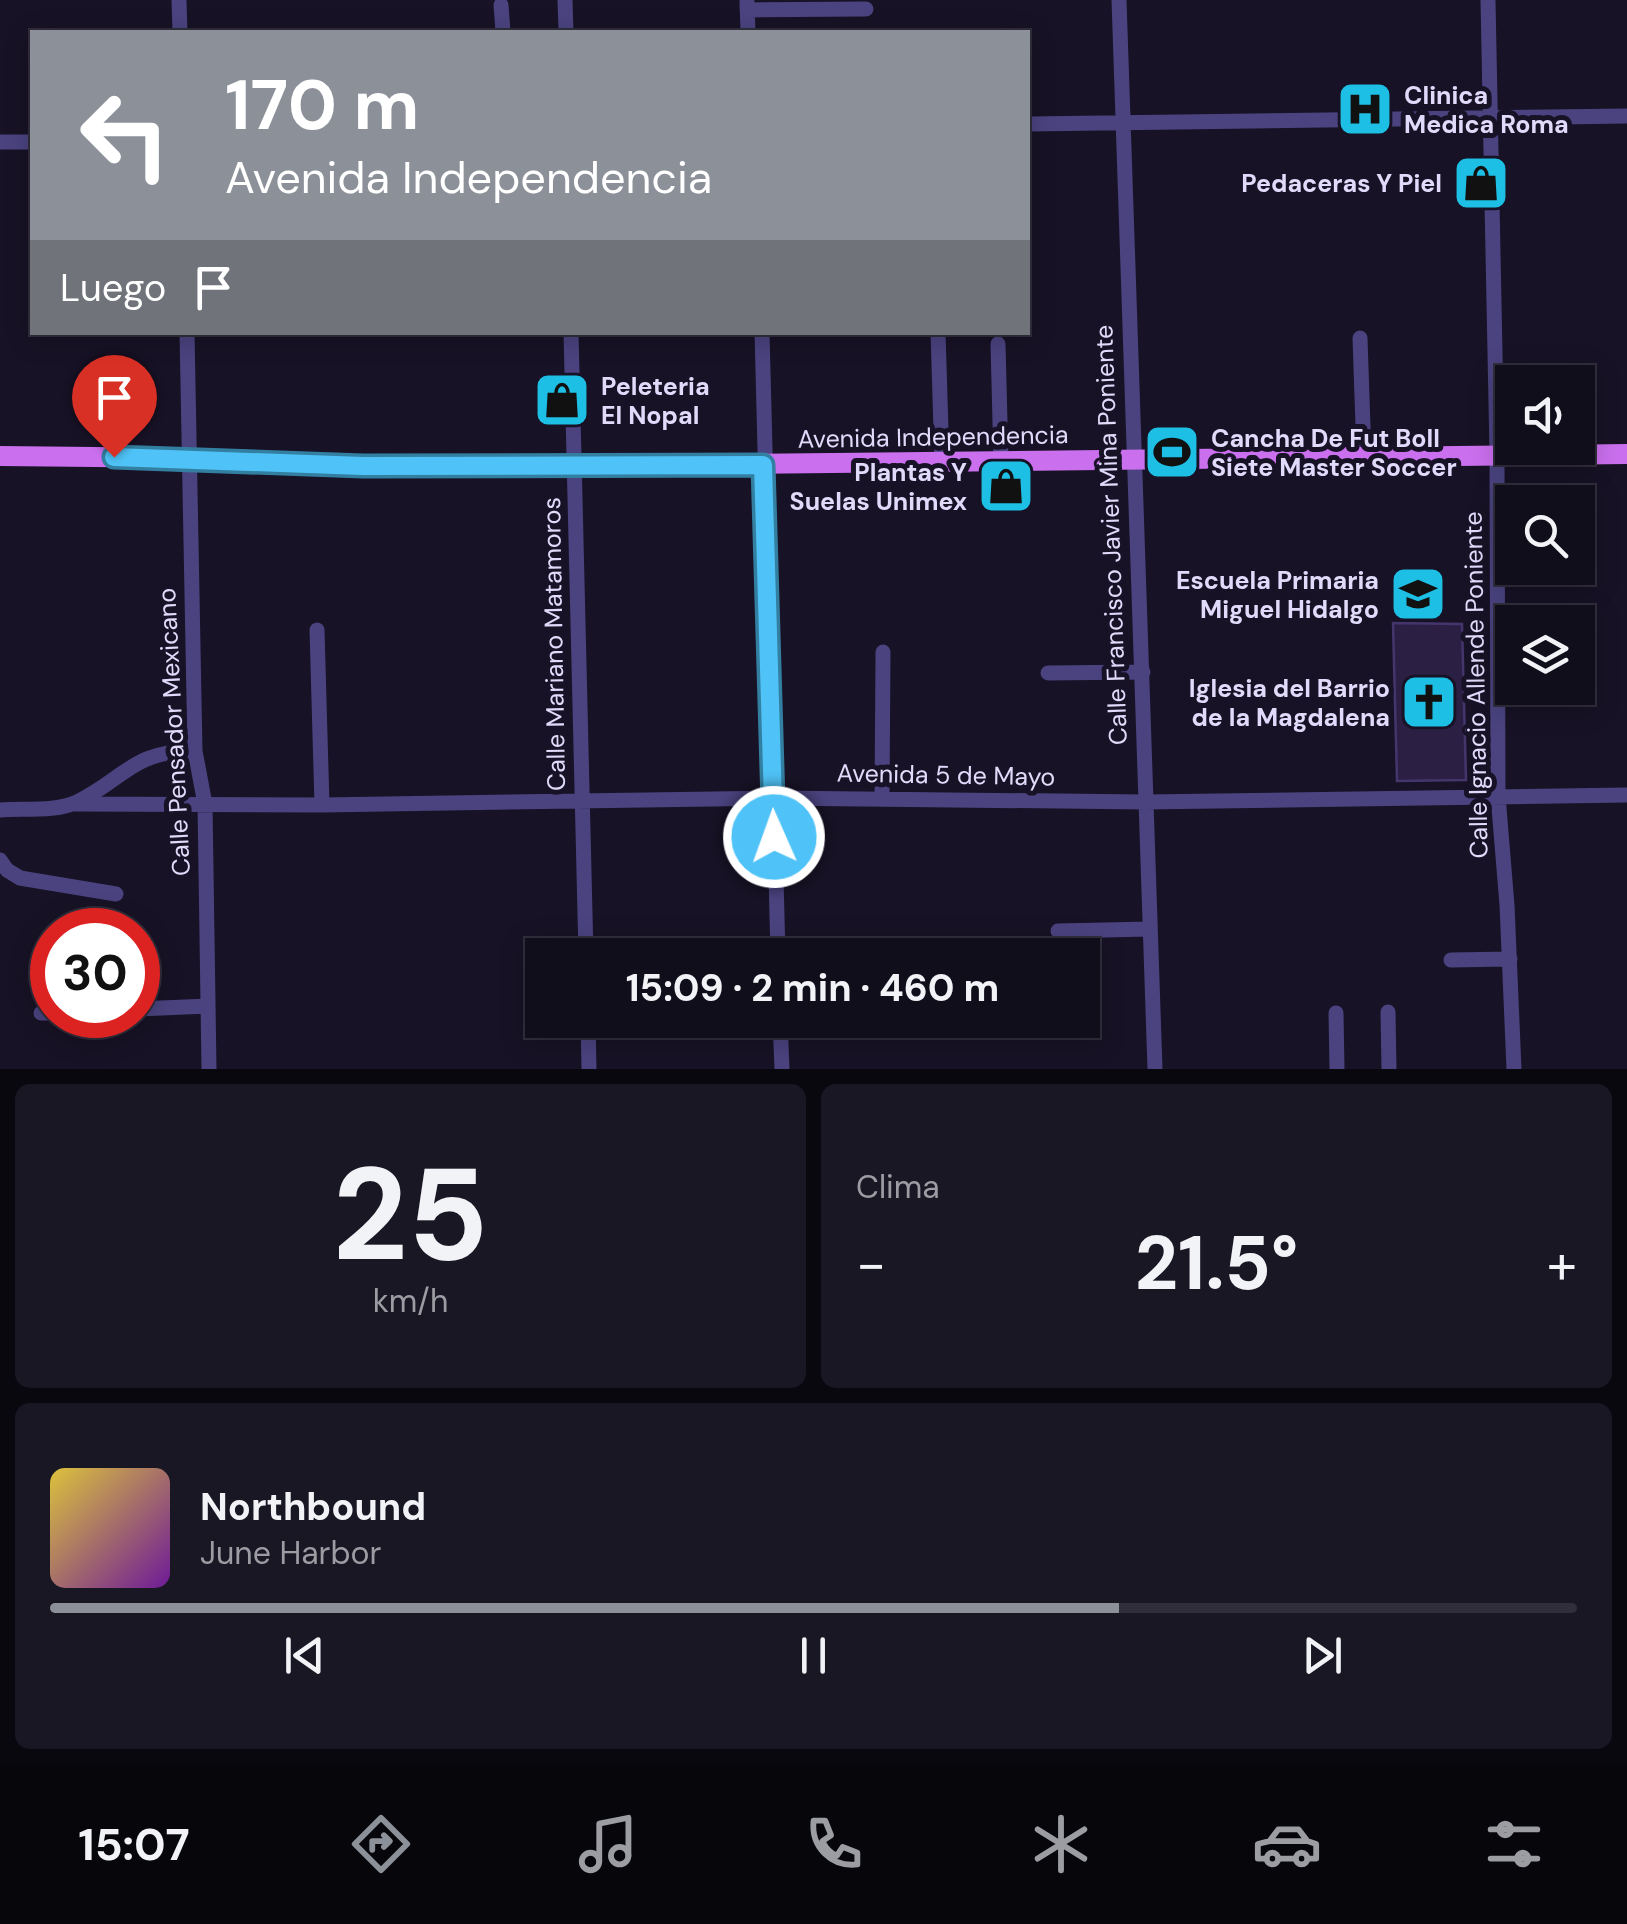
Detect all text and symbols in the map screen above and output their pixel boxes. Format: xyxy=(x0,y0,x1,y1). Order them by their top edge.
text: 170 m xyxy=(225,60,419,151)
icon: left xyxy=(60,70,190,200)
hospital icon: Clinica Medica Roma xyxy=(1335,79,1395,139)
place label: Clinica Medica Roma xyxy=(1404,79,1569,141)
text: Avenida Independencia xyxy=(225,148,712,207)
shop icon: Pedaceras Y Piel xyxy=(1451,153,1511,213)
place label: Pedaceras Y Piel xyxy=(1241,167,1442,200)
icon: arrive xyxy=(186,260,241,315)
text: Luego xyxy=(60,263,166,313)
street label: Calle Francisco Javier Mina Poniente xyxy=(1087,324,1135,746)
pin xyxy=(72,355,157,458)
map controls xyxy=(1495,365,1595,705)
button: sound xyxy=(1495,365,1595,465)
icon: arrive xyxy=(87,370,142,425)
shop icon: Peleteria El Nopal xyxy=(532,370,592,430)
place label: Peleteria El Nopal xyxy=(601,370,710,432)
street label: Avenida Independencia xyxy=(797,418,1069,456)
sports icon: Cancha De Fut Boll Siete Master Soccer xyxy=(1142,422,1202,482)
place label: Cancha De Fut Boll Siete Master Soccer xyxy=(1211,422,1457,484)
place label: Plantas Y Suelas Unimex xyxy=(790,456,967,518)
shop icon: Plantas Y Suelas Unimex xyxy=(976,456,1036,516)
button: search xyxy=(1495,485,1595,585)
street label: Calle Mariano Matamoros xyxy=(535,497,573,791)
street label: Calle Ignacio Allende Poniente xyxy=(1456,511,1496,859)
place label: Escuela Primaria Miguel Hidalgo xyxy=(1176,564,1379,626)
school or university icon: Escuela Primaria Miguel Hidalgo xyxy=(1388,564,1448,624)
street label: Calle Pensador Mexicano xyxy=(150,587,198,877)
button: layers xyxy=(1495,605,1595,705)
place label: Iglesia del Barrio de la Magdalena xyxy=(1189,672,1390,734)
church icon: Iglesia del Barrio de la Magdalena xyxy=(1399,672,1459,732)
street label: Avenida 5 de Mayo xyxy=(836,757,1056,793)
position arrow xyxy=(722,785,826,889)
speed limit sign: 30 xyxy=(30,908,160,1038)
text: 15:09 · 2 min · 460 m xyxy=(626,963,999,1013)
text: 25 xyxy=(333,1130,488,1299)
text: Clima xyxy=(856,1166,940,1208)
text: 21.5° xyxy=(1135,1215,1298,1312)
text: − xyxy=(856,1228,886,1300)
text: + xyxy=(1547,1228,1577,1300)
text: km/h xyxy=(373,1280,448,1322)
text: Northbound xyxy=(200,1482,426,1532)
text: June Harbor xyxy=(200,1532,381,1574)
icon: previous xyxy=(277,1628,332,1683)
icon: pause xyxy=(786,1628,841,1683)
icon: next xyxy=(1295,1628,1350,1683)
icon: directions xyxy=(346,1809,416,1879)
icon: music xyxy=(573,1809,643,1879)
icon: phone xyxy=(799,1809,869,1879)
icon: climate xyxy=(1026,1809,1096,1879)
icon: car xyxy=(1252,1809,1322,1879)
icon: filters xyxy=(1479,1809,1549,1879)
text: 15:07 xyxy=(78,1815,190,1874)

